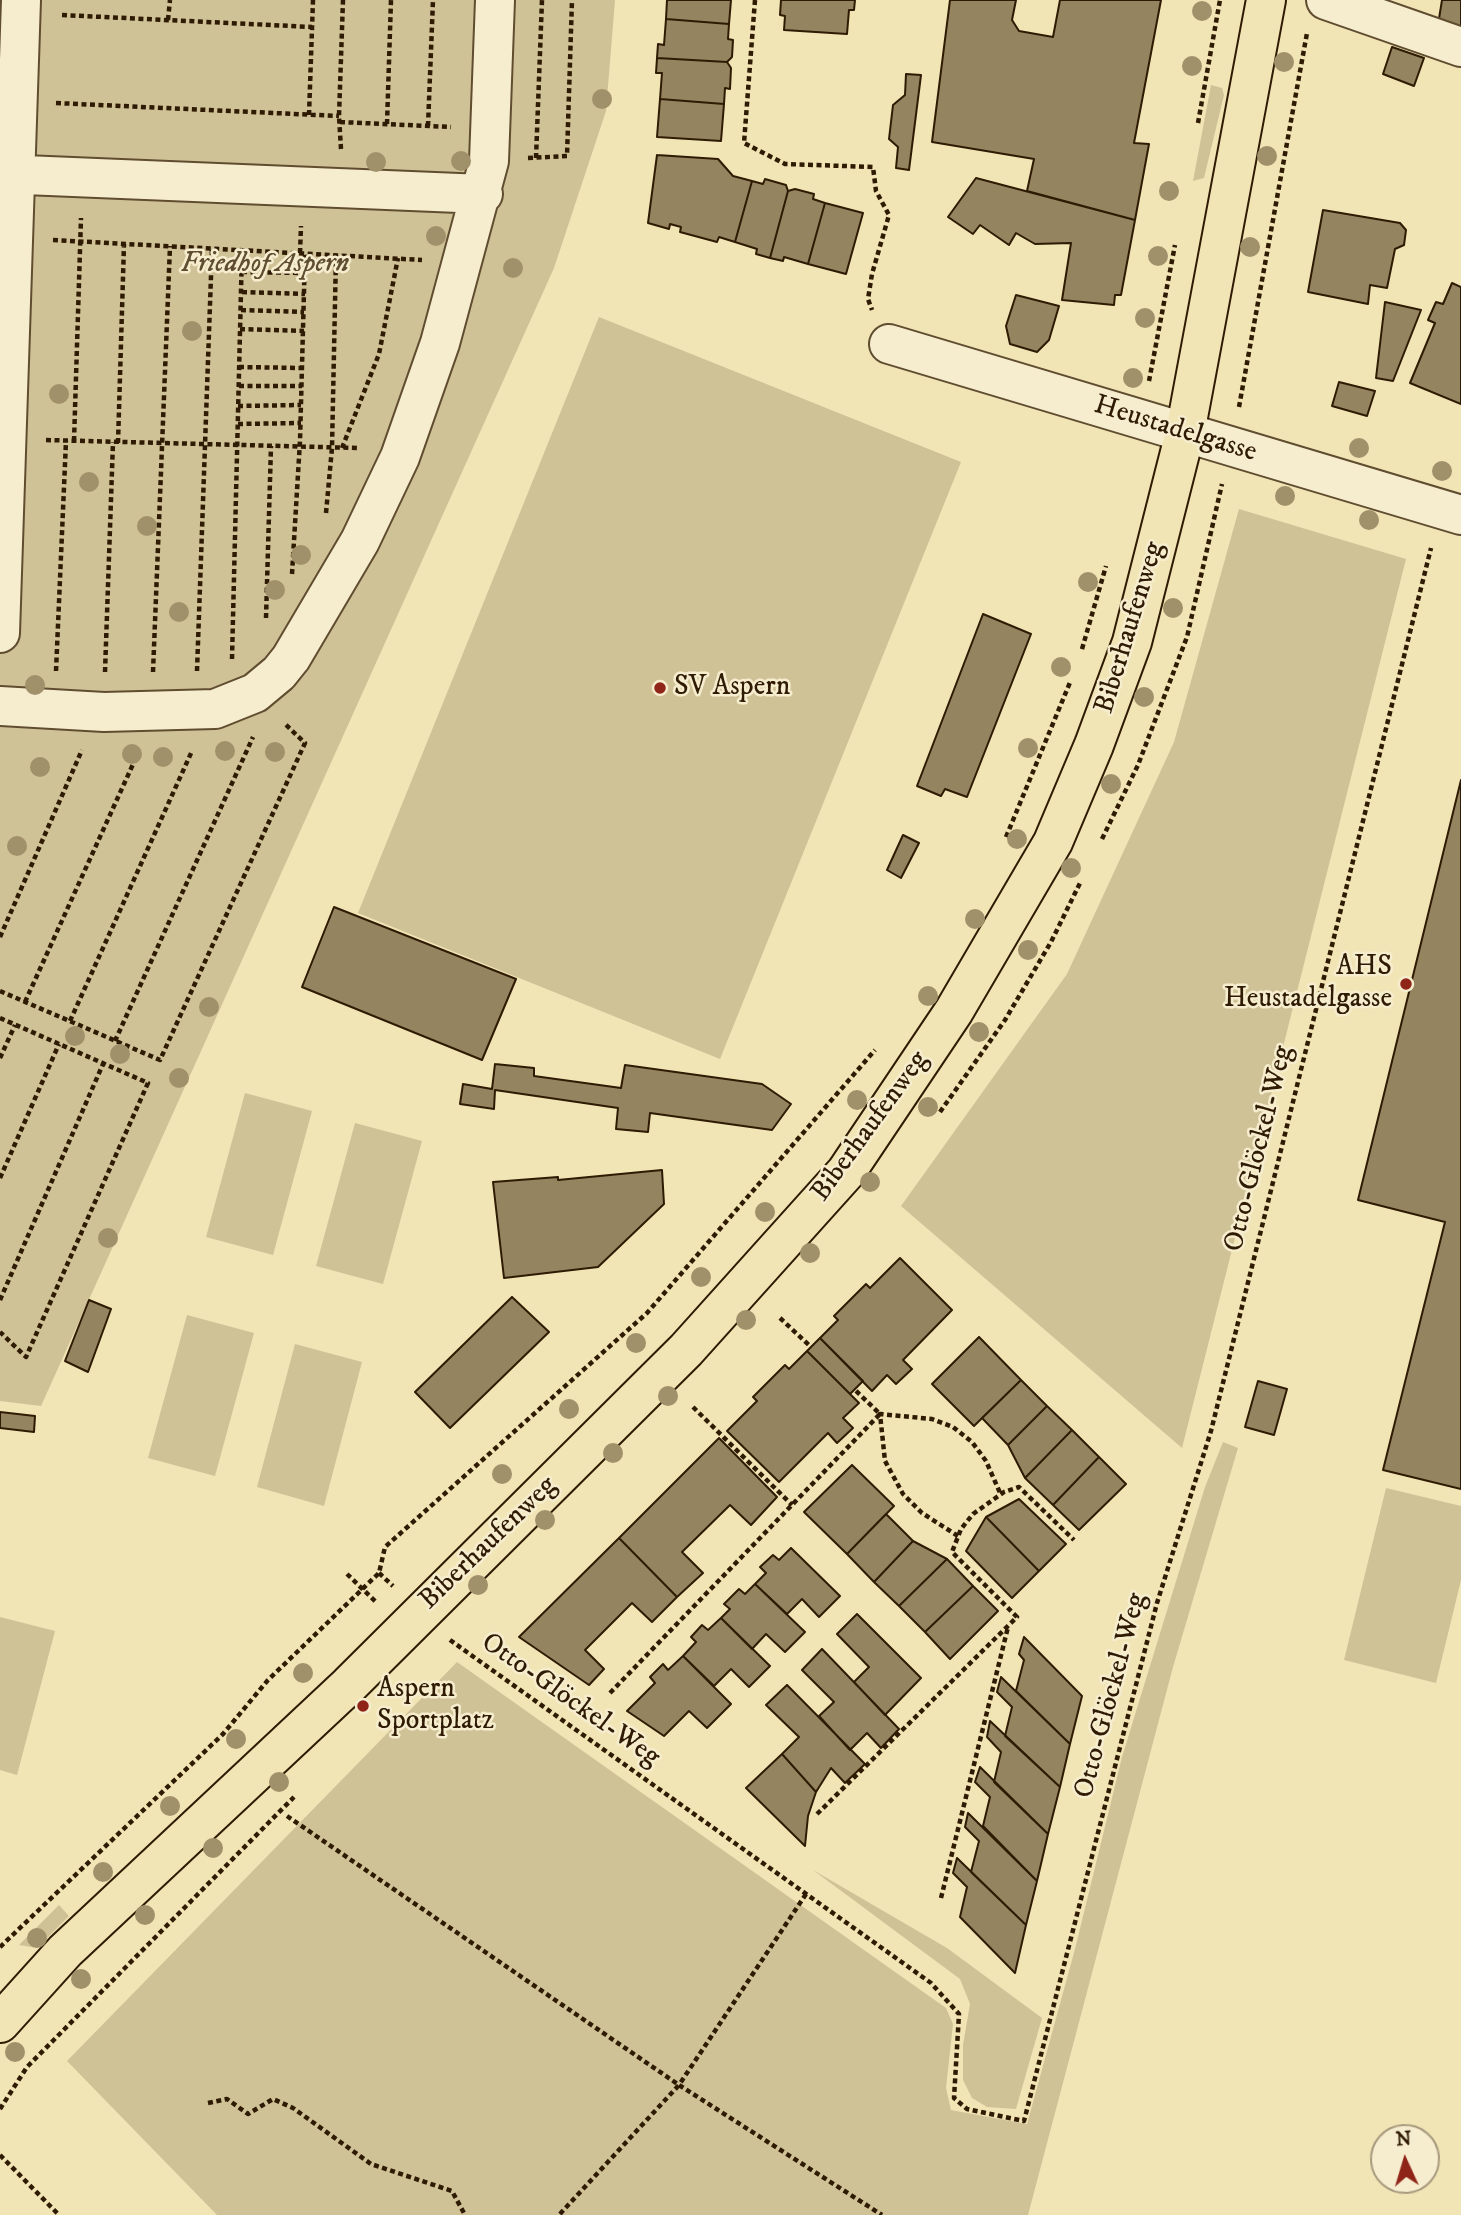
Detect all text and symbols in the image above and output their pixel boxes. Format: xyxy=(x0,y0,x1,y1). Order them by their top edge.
park label: Friedhof Aspern xyxy=(181,248,349,282)
street label: Heustadelgasse xyxy=(1090,389,1260,471)
street label: Biberhaufenweg xyxy=(1089,538,1173,718)
place label: SV Aspern xyxy=(674,671,790,705)
marker: SV Aspern xyxy=(652,680,668,696)
place label: AHS Heustadelgasse xyxy=(1224,951,1392,1017)
marker: AHS Heustadelgasse xyxy=(1398,976,1414,992)
street label: Otto-Glöckel-Weg xyxy=(1218,1043,1302,1255)
street label: Biberhaufenweg xyxy=(805,1045,937,1209)
street label: Biberhaufenweg xyxy=(413,1470,565,1618)
street label: Otto-Glöckel-Weg xyxy=(1068,1590,1156,1802)
street label: Otto-Glöckel-Weg xyxy=(474,1627,666,1775)
place label: Aspern Sportplatz xyxy=(377,1673,494,1739)
marker: Aspern Sportplatz xyxy=(355,1698,371,1714)
north arrow xyxy=(1370,2124,1440,2194)
text: N xyxy=(1395,2128,1412,2152)

